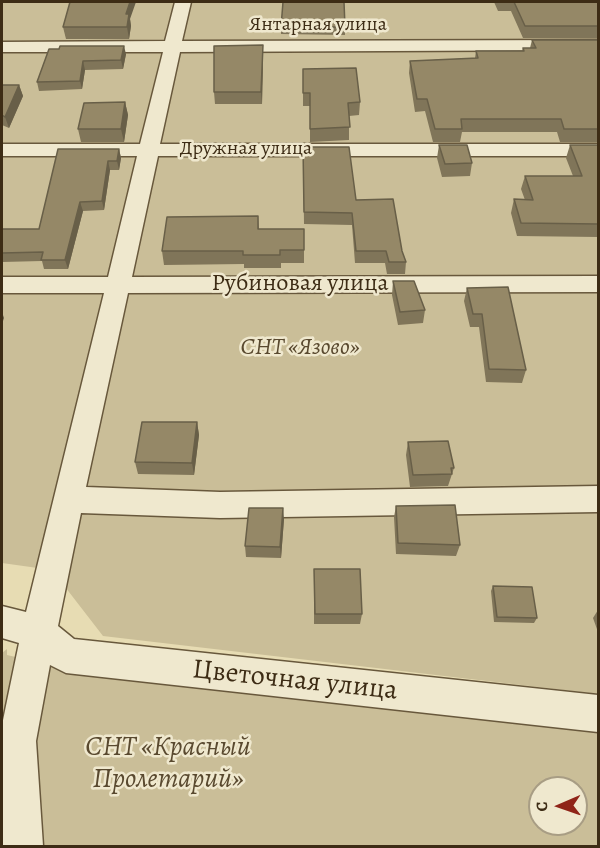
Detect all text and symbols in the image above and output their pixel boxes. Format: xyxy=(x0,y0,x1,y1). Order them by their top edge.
street label: Янтарная улица xyxy=(249,13,387,37)
street label: Дружная улица xyxy=(180,137,312,161)
street label: Рубиновая улица xyxy=(211,270,389,298)
park label: СНТ «Язово» xyxy=(240,334,360,362)
street label: Цветочная улица xyxy=(191,654,399,708)
park label: СНТ «Красный Пролетарий» xyxy=(85,731,251,797)
north arrow xyxy=(528,776,588,836)
text: С xyxy=(531,801,553,812)

